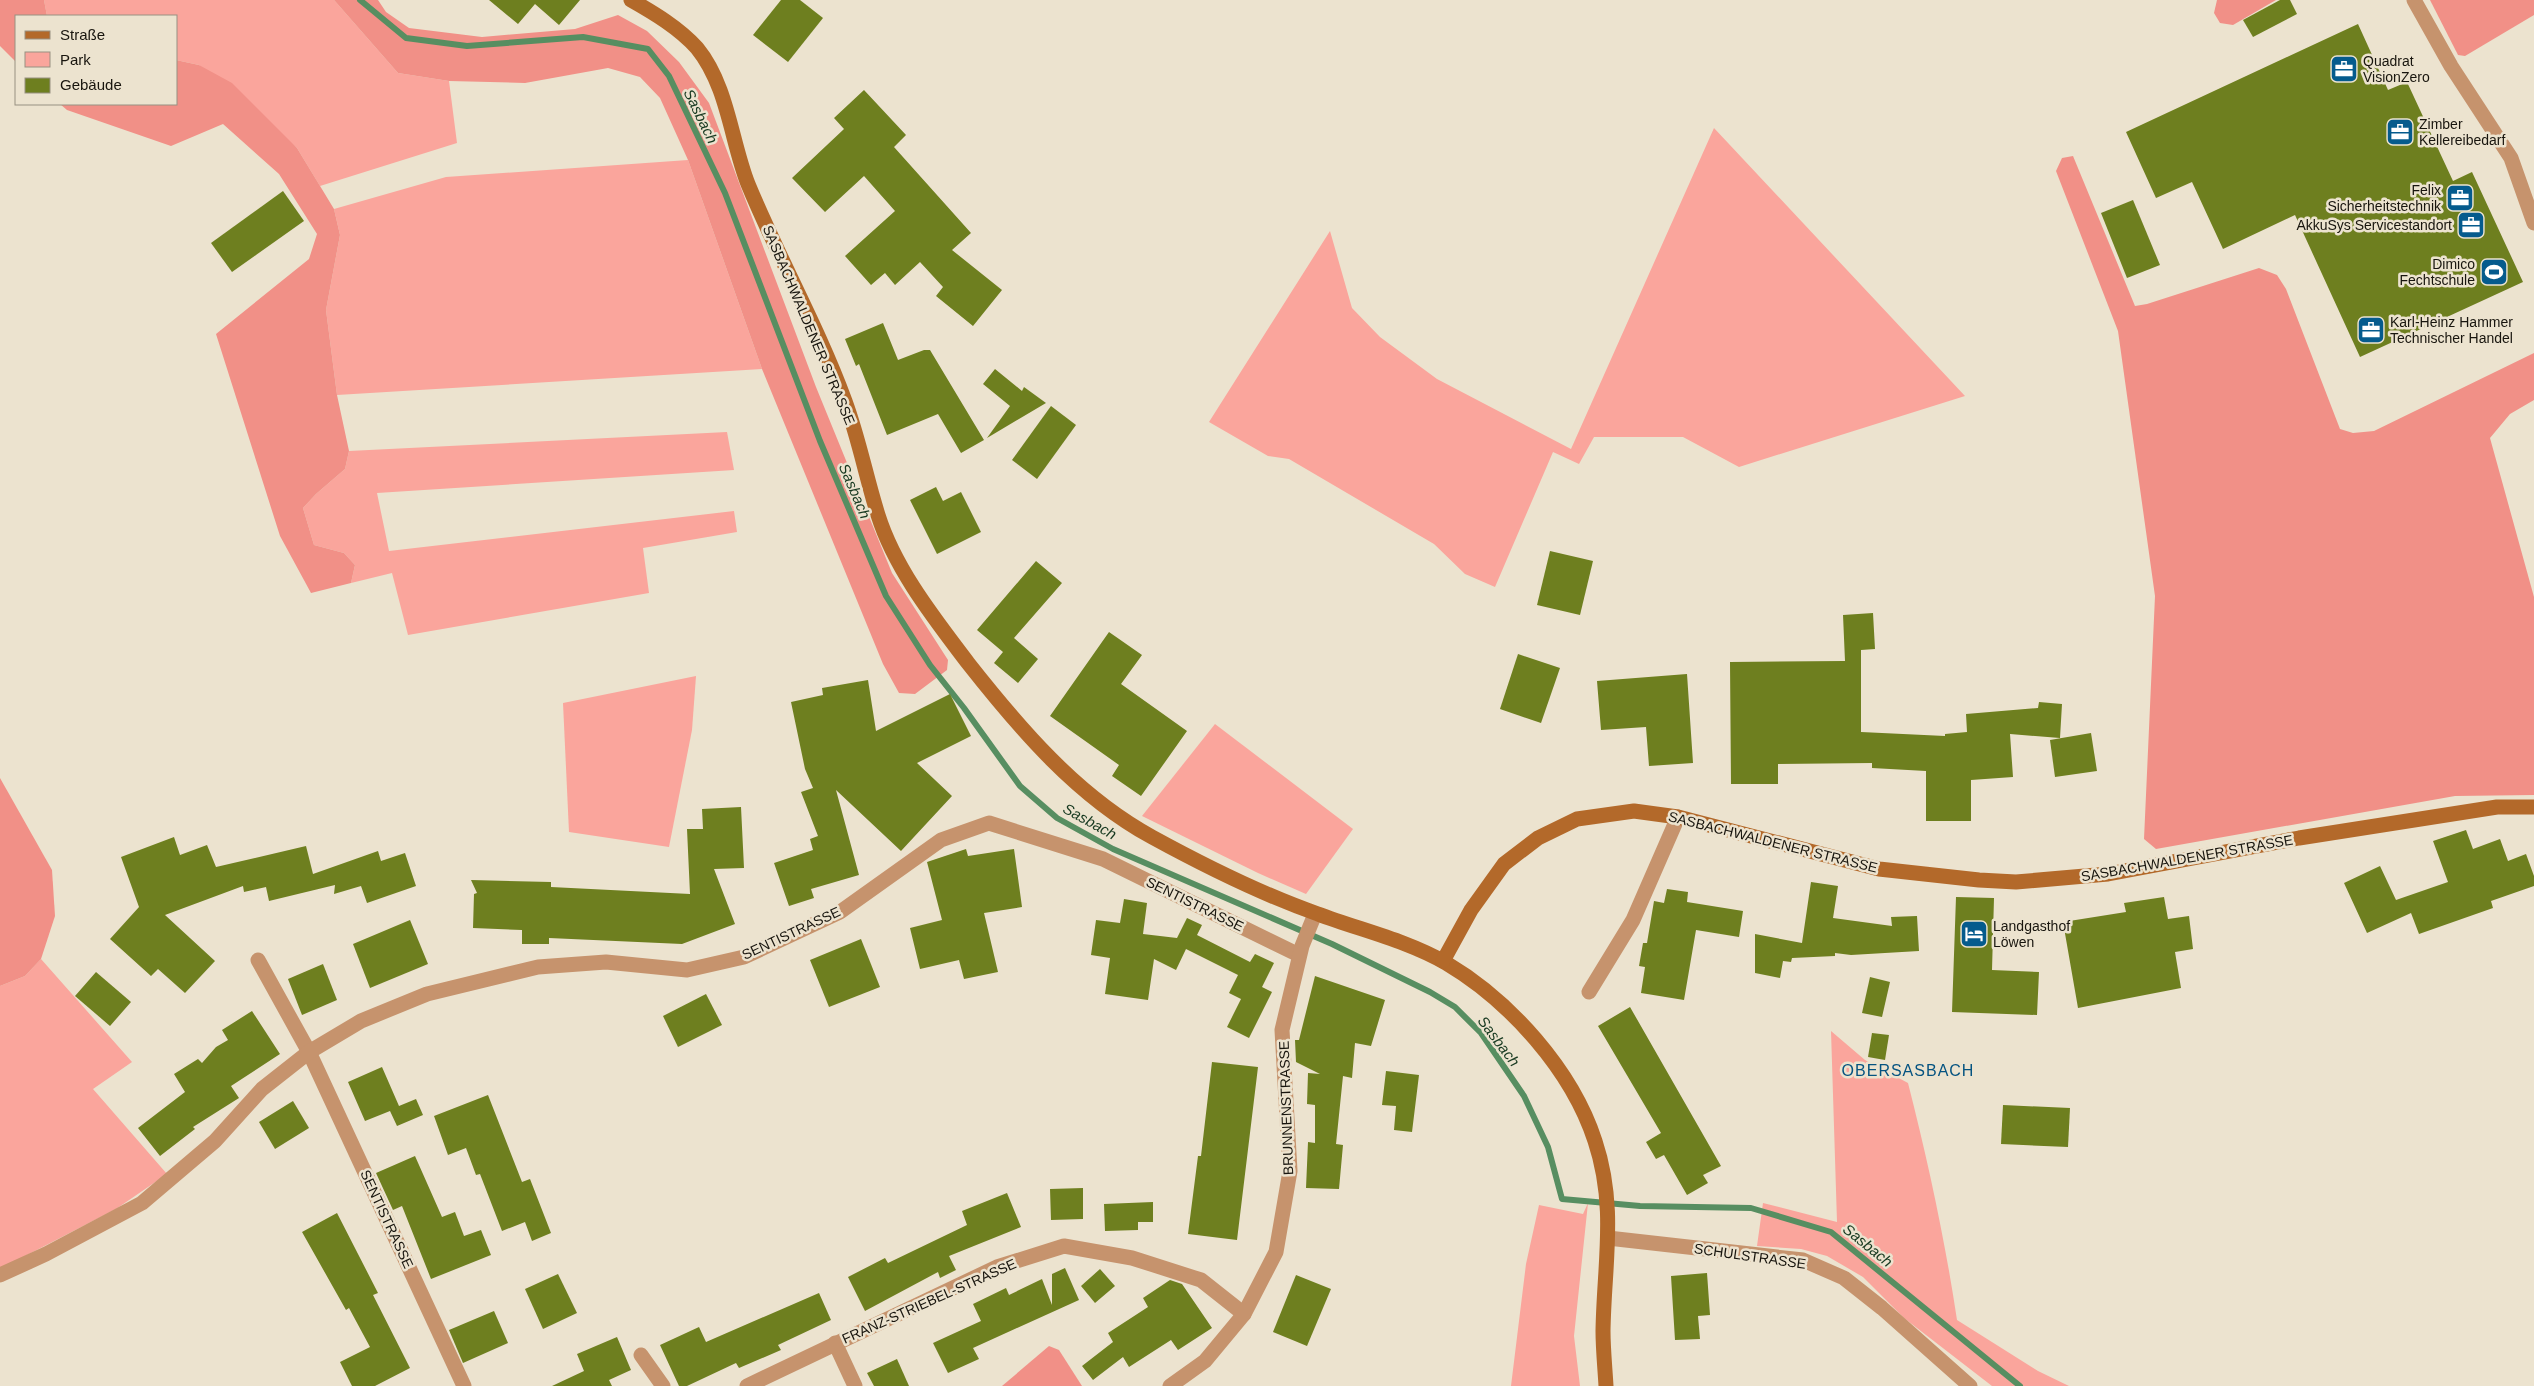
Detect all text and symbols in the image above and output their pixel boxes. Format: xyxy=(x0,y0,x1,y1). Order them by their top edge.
legend xyxy=(15,15,178,105)
text: Straße xyxy=(60,26,105,43)
text: Park xyxy=(60,51,91,68)
place label: Quadrat VisionZero xyxy=(2363,53,2430,85)
office icon: Quadrat VisionZero xyxy=(2329,54,2359,84)
text: Gebäude xyxy=(60,76,122,93)
water label: Sasbach xyxy=(681,86,721,146)
place label: Zimber Kellereibedarf xyxy=(2419,116,2505,148)
office icon: Zimber Kellereibedarf xyxy=(2385,117,2415,147)
place label: Felix Sicherheitstechnik xyxy=(2327,182,2442,214)
office icon: Felix Sicherheitstechnik xyxy=(2445,183,2475,213)
office icon: AkkuSys Servicestandort xyxy=(2456,210,2486,240)
place label: AkkuSys Servicestandort xyxy=(2296,217,2452,233)
street label: SASBACHWALDENER STRASSE xyxy=(760,223,858,427)
place label: Dimico Fechtschule xyxy=(2400,256,2475,288)
sports icon: Dimico Fechtschule xyxy=(2479,257,2509,287)
place label: Karl-Heinz Hammer Technischer Handel xyxy=(2390,314,2513,346)
office icon: Karl-Heinz Hammer Technischer Handel xyxy=(2356,315,2386,345)
water label: Sasbach xyxy=(836,461,874,521)
water label: Sasbach xyxy=(1060,799,1120,843)
street label: SASBACHWALDENER STRASSE xyxy=(1667,808,1879,876)
street label: SASBACHWALDENER STRASSE xyxy=(2080,831,2294,885)
street label: SENTISTRASSE xyxy=(1144,873,1246,935)
street label: SENTISTRASSE xyxy=(739,903,843,963)
place label: Landgasthof Löwen xyxy=(1993,918,2070,950)
hotel icon: Landgasthof Löwen xyxy=(1959,919,1989,949)
water label: Sasbach xyxy=(1475,1013,1523,1069)
street label: BRUNNENSTRASSE xyxy=(1276,1040,1296,1176)
district label: OBERSASBACH xyxy=(1842,1062,1974,1079)
street label: SENTISTRASSE xyxy=(357,1167,417,1271)
water label: Sasbach xyxy=(1840,1220,1896,1270)
street label: SCHULSTRASSE xyxy=(1693,1240,1807,1272)
street label: FRANZ-STRIEBEL-STRASSE xyxy=(839,1255,1019,1347)

